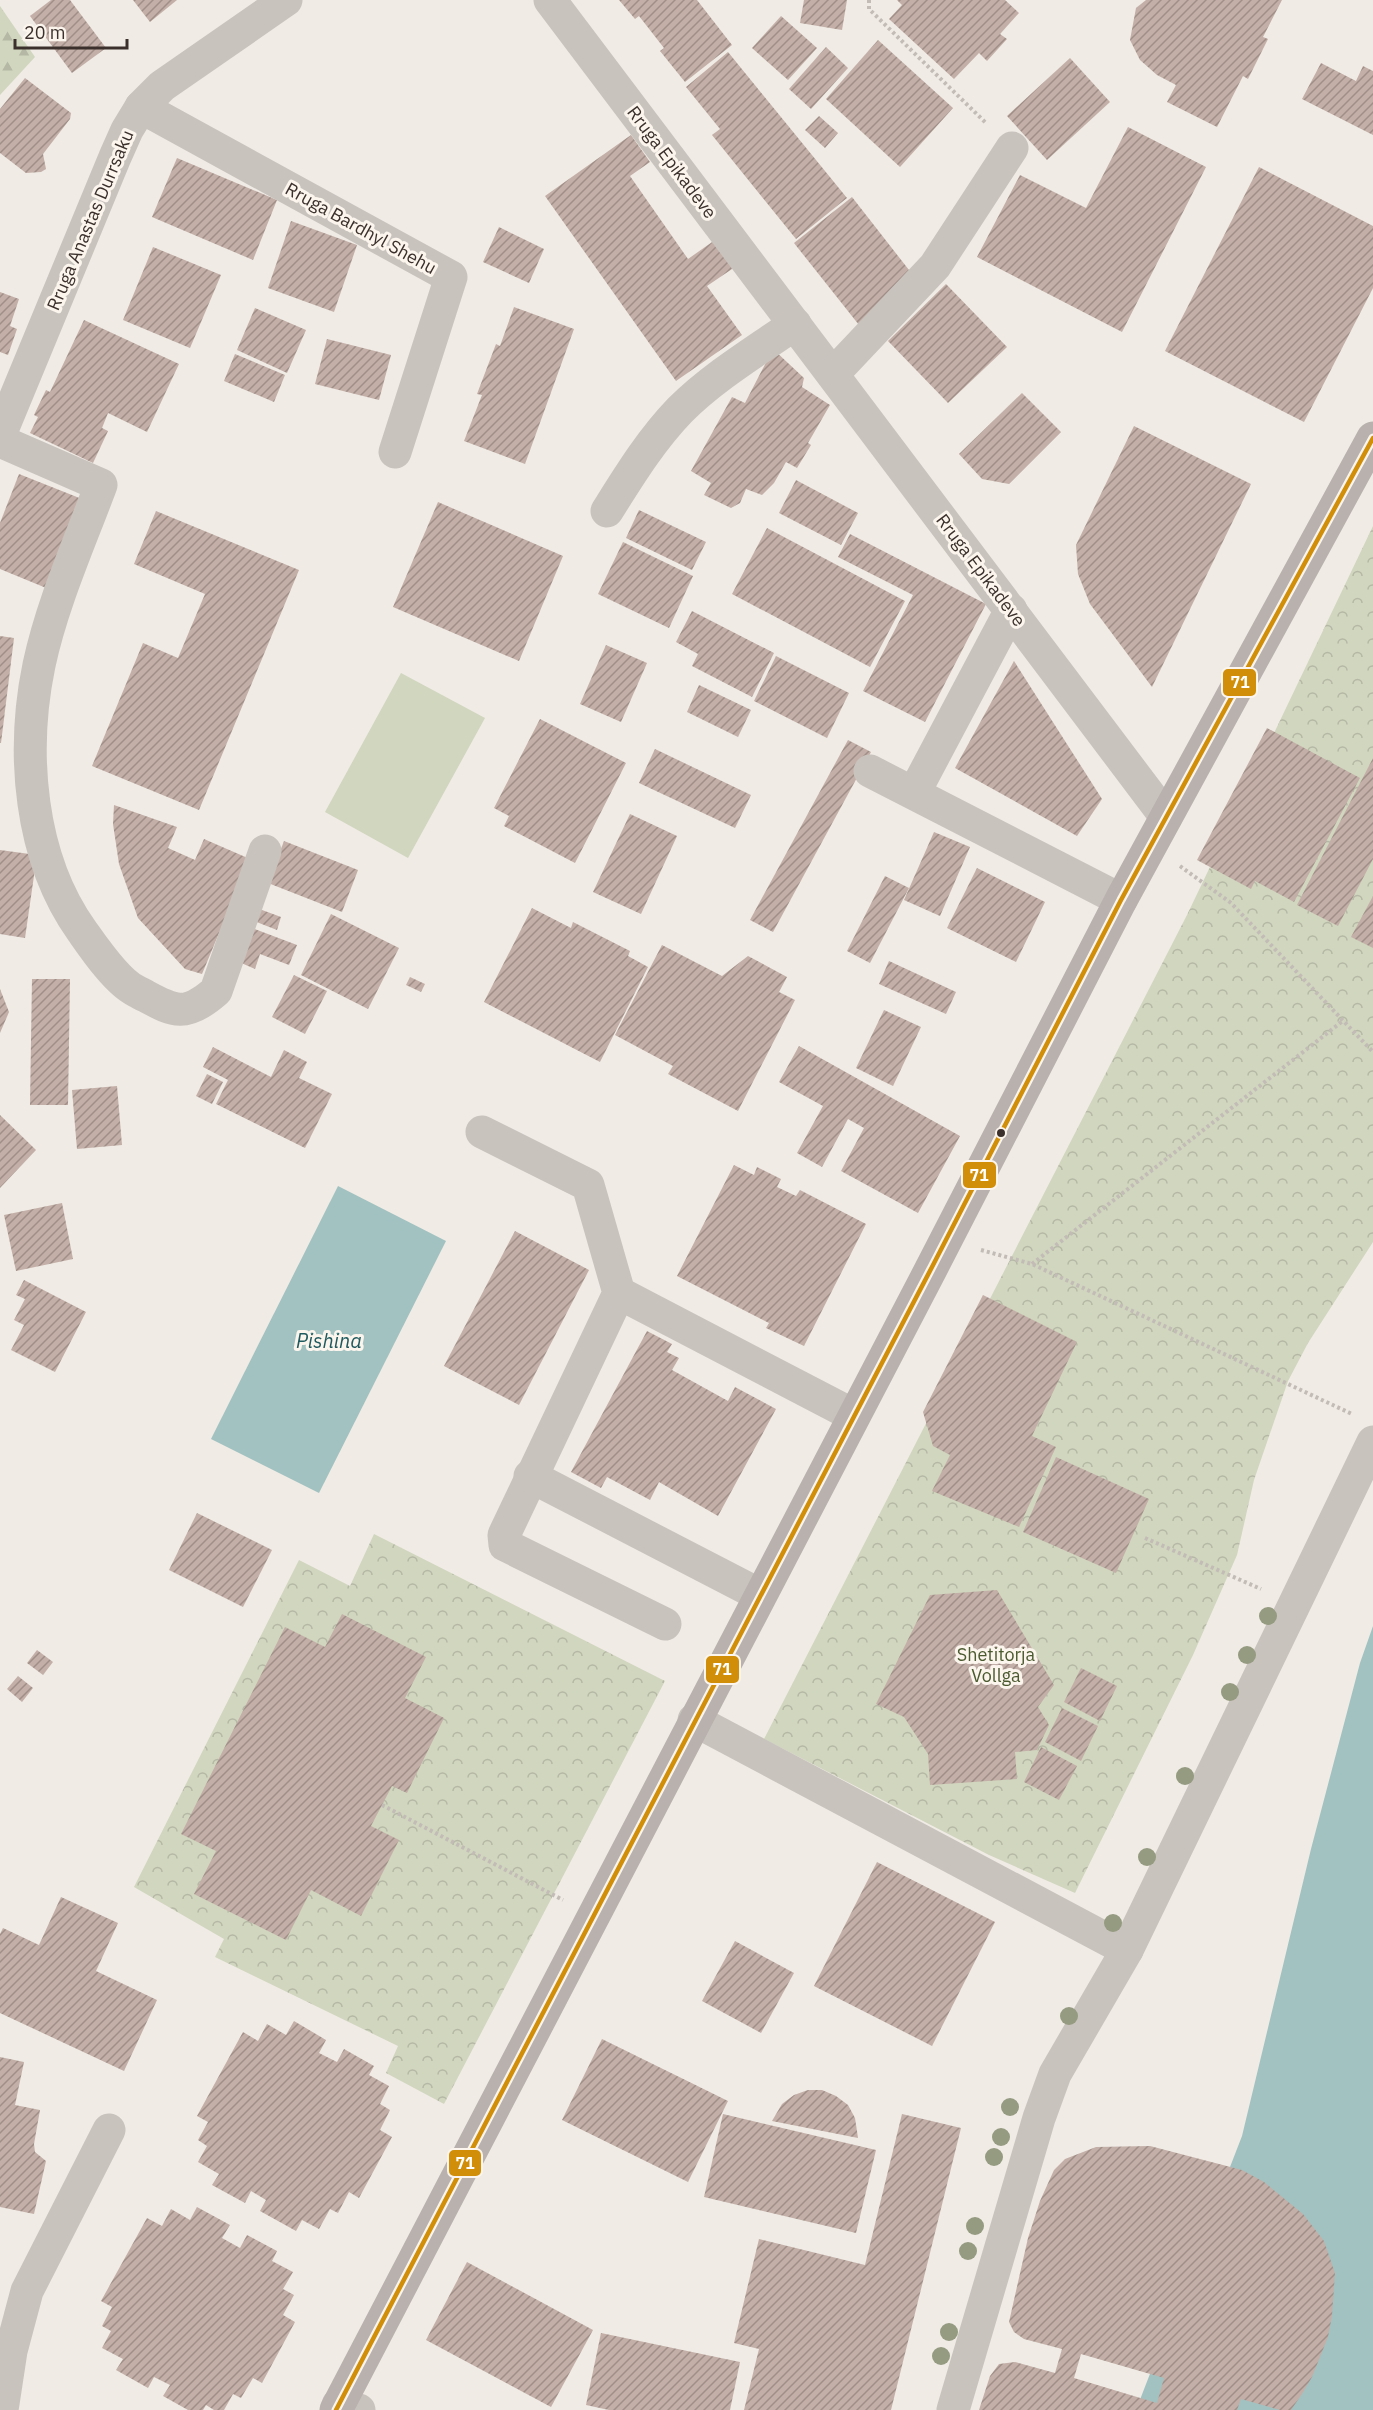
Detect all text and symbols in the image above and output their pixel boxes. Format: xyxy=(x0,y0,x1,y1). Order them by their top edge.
scale bar xyxy=(15,12,128,50)
text: 20 m xyxy=(24,21,66,44)
street label: Rruga Epikadeve xyxy=(622,101,722,223)
street label: Rruga Anastas Durrsaku xyxy=(42,126,138,314)
street label: Rruga Bardhyl Shehu xyxy=(281,177,441,279)
street label: Rruga Epikadeve xyxy=(931,509,1031,631)
line badge: 71 xyxy=(1222,668,1257,697)
text: 71 xyxy=(1230,672,1250,692)
unlabelled marker xyxy=(995,1127,1007,1139)
line badge: 71 xyxy=(962,1161,997,1189)
text: 71 xyxy=(969,1165,989,1185)
water label: Pishina xyxy=(296,1327,362,1354)
park label: Shetitorja Vollga xyxy=(957,1643,1036,1687)
line badge: 71 xyxy=(705,1655,740,1684)
text: 71 xyxy=(712,1659,732,1679)
line badge: 71 xyxy=(448,2149,482,2177)
text: 71 xyxy=(455,2153,475,2173)

